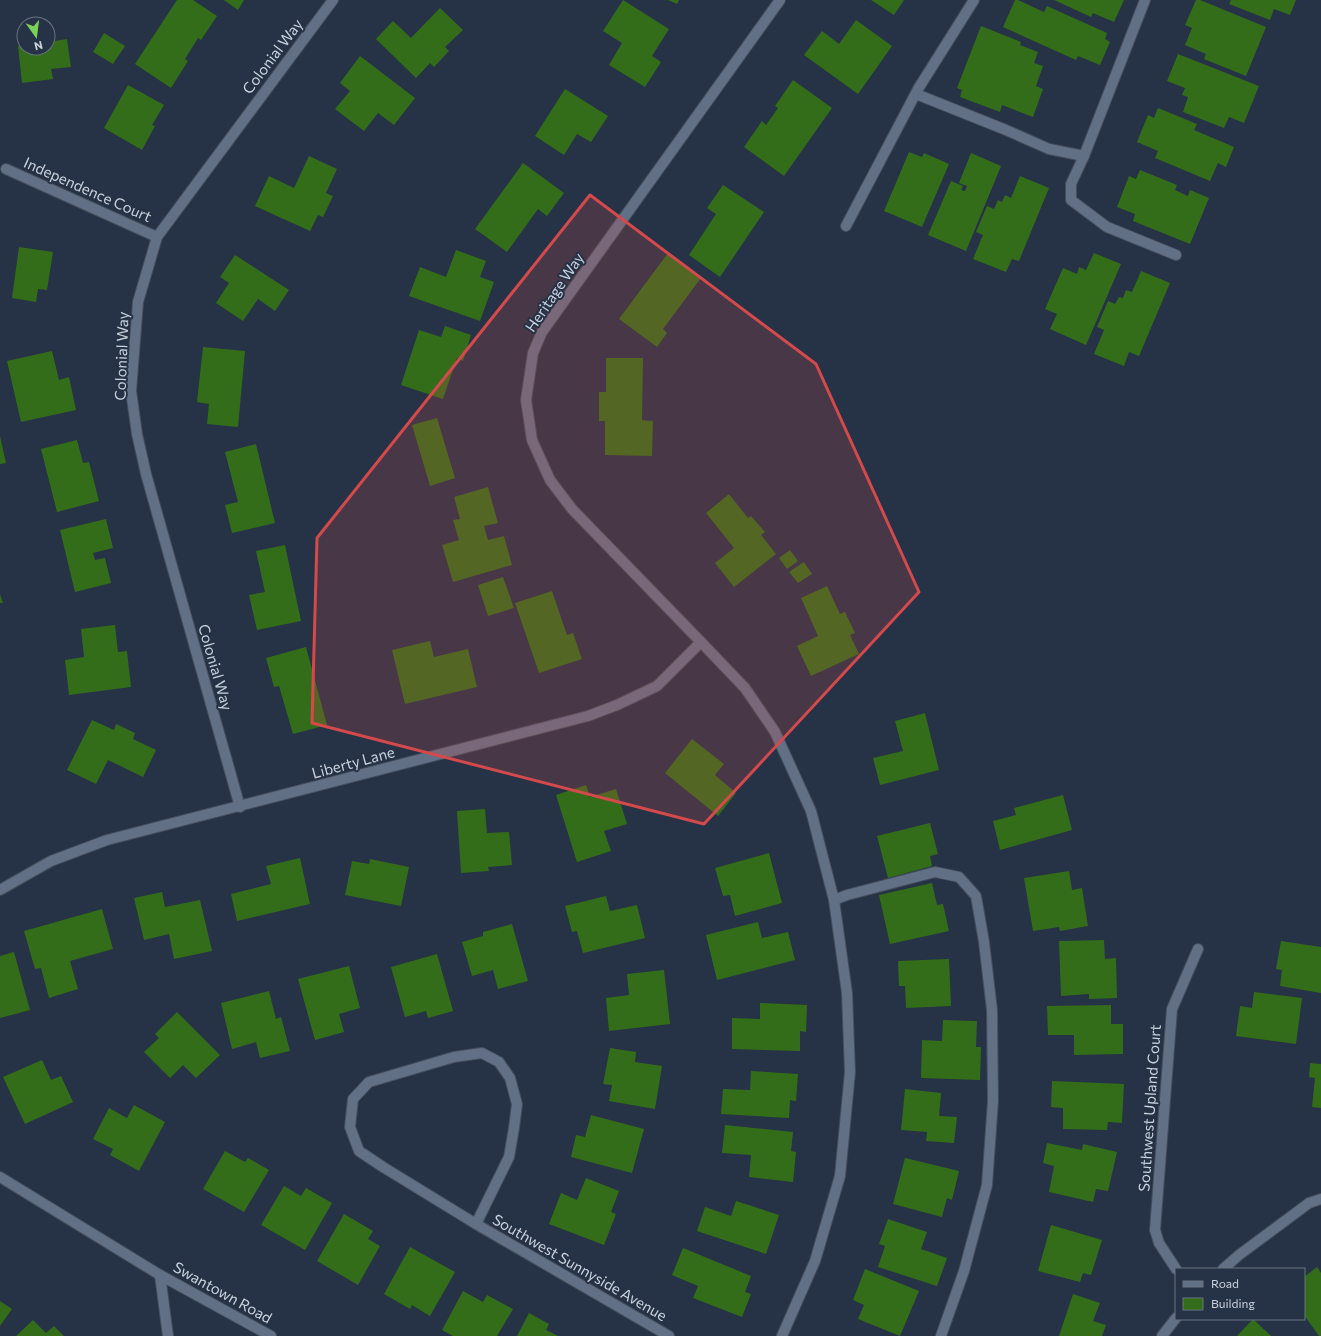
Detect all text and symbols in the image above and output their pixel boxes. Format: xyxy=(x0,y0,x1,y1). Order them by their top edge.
street label: Colonial Way xyxy=(238,15,306,97)
north arrow xyxy=(16,16,56,56)
text: N xyxy=(33,39,44,53)
street label: Independence Court xyxy=(21,153,155,225)
street label: Heritage Way xyxy=(521,249,587,335)
street label: Colonial Way xyxy=(110,311,132,401)
street label: Colonial Way xyxy=(195,622,237,712)
street label: Liberty Lane xyxy=(310,742,396,782)
street label: Southwest Upland Court xyxy=(1134,1024,1164,1192)
street label: Southwest Sunnyside Avenue xyxy=(490,1210,670,1324)
street label: Swantown Road xyxy=(171,1257,275,1327)
legend xyxy=(1175,1268,1305,1320)
text: Road xyxy=(1211,1276,1239,1290)
text: Building xyxy=(1211,1296,1255,1310)

